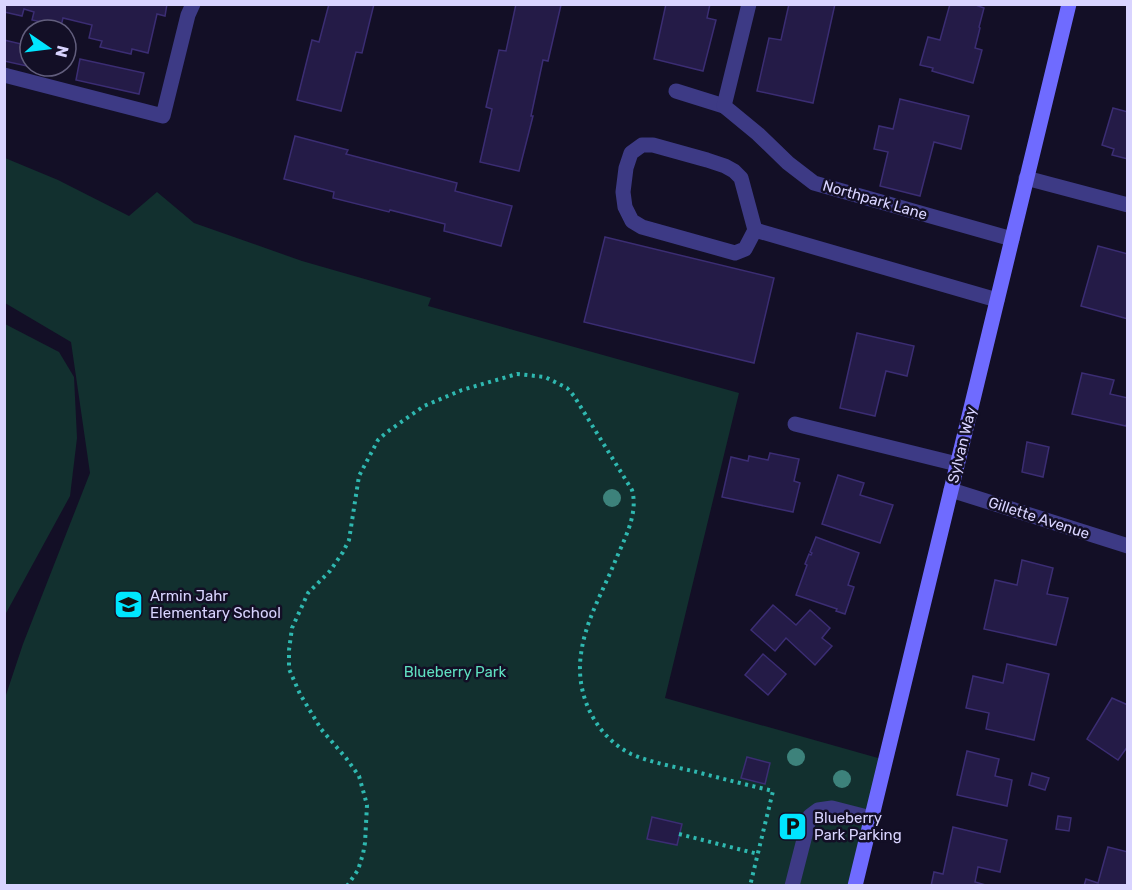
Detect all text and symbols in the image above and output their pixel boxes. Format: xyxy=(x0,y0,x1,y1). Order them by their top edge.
north arrow xyxy=(18,18,78,78)
text: N xyxy=(51,44,73,59)
street label: Northpark Lane xyxy=(821,176,929,224)
street label: Sylvan Way xyxy=(944,405,980,485)
street label: Gillette Avenue xyxy=(986,493,1092,543)
place label: Armin Jahr Elementary School xyxy=(150,587,281,622)
school or university icon: Armin Jahr Elementary School xyxy=(113,589,145,621)
park label: Blueberry Park xyxy=(404,663,507,681)
place label: Blueberry Park Parking xyxy=(814,809,902,844)
parking icon: Blueberry Park Parking xyxy=(777,811,809,843)

